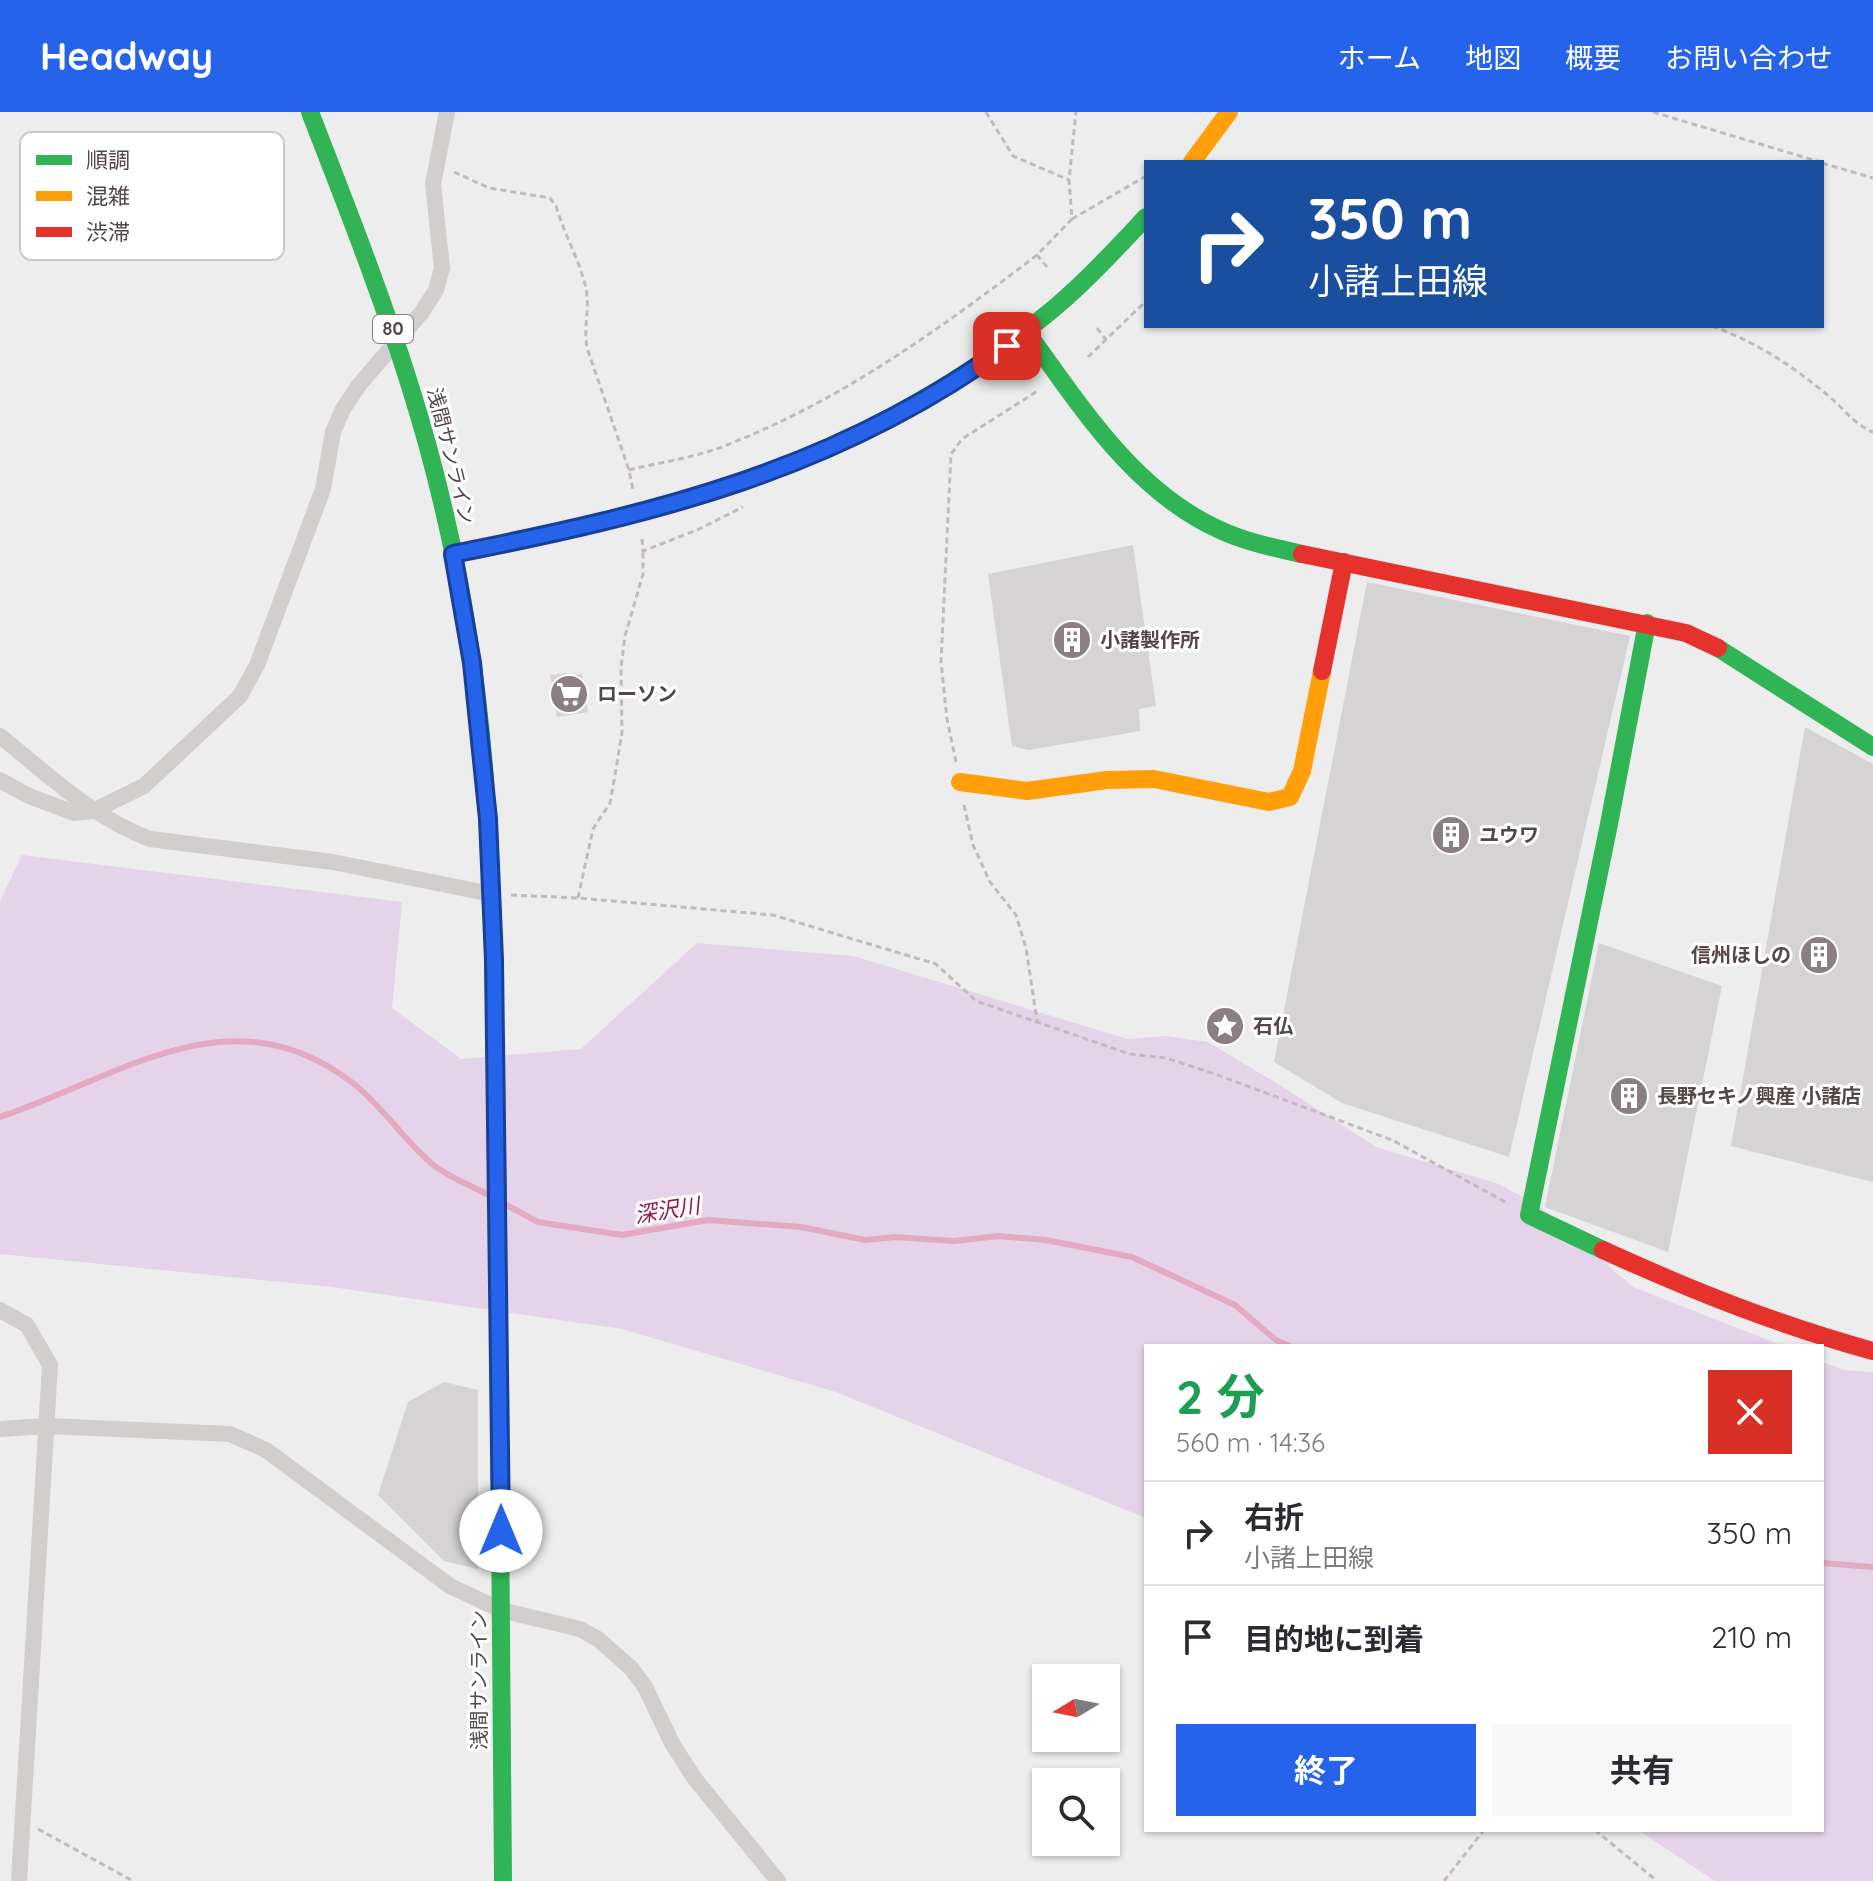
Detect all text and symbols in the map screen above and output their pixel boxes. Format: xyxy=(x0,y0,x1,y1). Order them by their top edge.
text: Headway xyxy=(40,32,213,80)
text: ホーム xyxy=(1338,40,1421,75)
text: 地図 xyxy=(1465,40,1521,75)
text: 概要 xyxy=(1565,40,1621,75)
text: お問い合わせ xyxy=(1665,40,1833,75)
legend xyxy=(20,132,284,260)
text: 順調 xyxy=(86,146,130,174)
text: 混雑 xyxy=(86,182,130,210)
text: 350 m xyxy=(1308,183,1472,253)
icon: right xyxy=(1176,192,1280,296)
text: 渋滞 xyxy=(86,218,130,246)
text: 小諸上田線 xyxy=(1308,258,1488,303)
pin xyxy=(973,312,1041,380)
road number: 80 xyxy=(373,315,413,343)
icon: arrive xyxy=(985,324,1029,368)
street label: 浅間サンライン xyxy=(422,385,481,527)
building icon: 小諸製作所 xyxy=(1051,619,1093,661)
place label: 小諸製作所 xyxy=(1100,627,1200,652)
supermarket icon: ローソン xyxy=(548,673,590,715)
place label: ローソン xyxy=(597,681,677,706)
building icon: ユウワ xyxy=(1430,814,1472,856)
place label: ユウワ xyxy=(1479,822,1539,847)
building icon: 信州ほしの xyxy=(1798,934,1840,976)
place label: 信州ほしの xyxy=(1691,942,1791,967)
place icon: 石仏 xyxy=(1204,1005,1246,1047)
place label: 石仏 xyxy=(1253,1013,1293,1038)
building icon: 長野セキノ興産 小諸店 xyxy=(1608,1075,1650,1117)
place label: 長野セキノ興産 小諸店 xyxy=(1657,1083,1861,1108)
water label: 深沢川 xyxy=(632,1191,704,1229)
text: 2 分 xyxy=(1176,1366,1265,1426)
button: close xyxy=(1708,1370,1792,1454)
text: 560 m · 14:36 xyxy=(1176,1426,1325,1459)
position arrow xyxy=(459,1489,543,1573)
text: 右折 xyxy=(1244,1498,1304,1536)
icon: right xyxy=(1176,1511,1220,1555)
text: 350 m xyxy=(1707,1514,1792,1552)
text: 小諸上田線 xyxy=(1244,1541,1374,1574)
street label: 浅間サンライン xyxy=(466,1610,491,1750)
icon: arrive xyxy=(1176,1615,1220,1659)
text: 210 m xyxy=(1711,1618,1792,1656)
text: 目的地に到着 xyxy=(1244,1620,1424,1658)
north arrow xyxy=(1032,1664,1120,1752)
map controls xyxy=(1032,1664,1120,1856)
button: 終了 xyxy=(1176,1724,1476,1816)
button: 共有 xyxy=(1492,1724,1792,1816)
button: search xyxy=(1032,1768,1120,1856)

